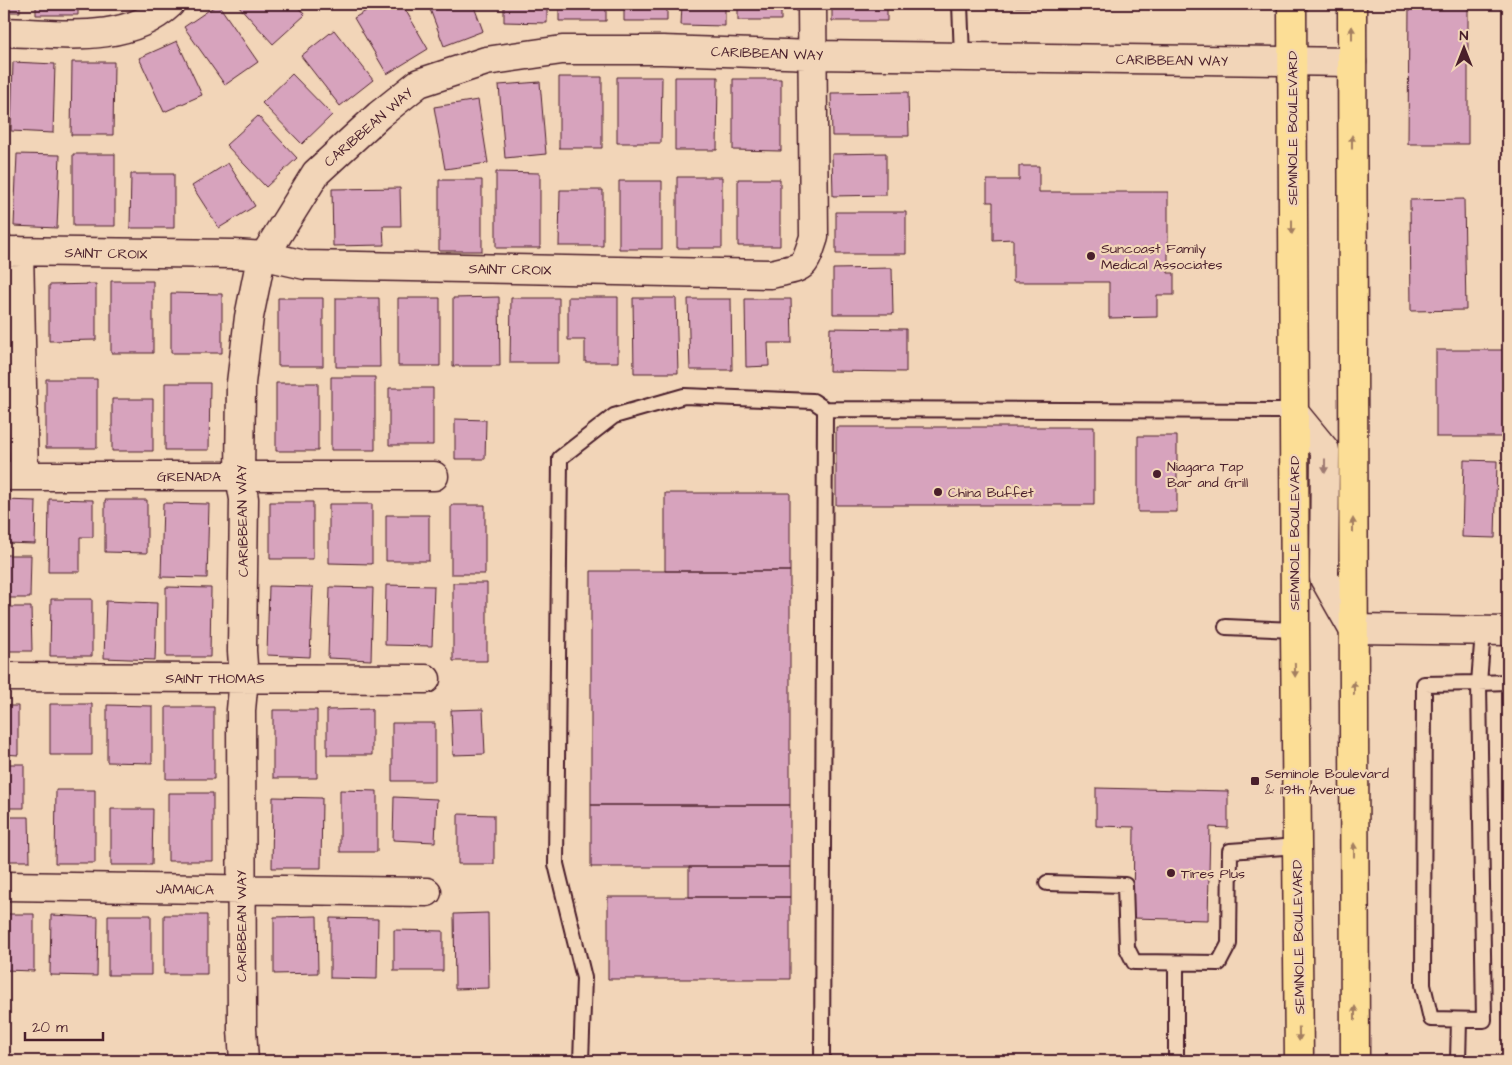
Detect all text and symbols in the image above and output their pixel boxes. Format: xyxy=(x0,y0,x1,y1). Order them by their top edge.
north arrow xyxy=(1440,22,1490,72)
one-way arrow xyxy=(1348,25,1356,41)
text: N xyxy=(1460,26,1469,46)
street label: CARIBBEAN WAY xyxy=(711,42,824,66)
street label: CARIBBEAN WAY xyxy=(1116,50,1229,72)
street label: SEMINOLE BOULEVARD xyxy=(1283,51,1303,205)
street label: CARIBBEAN WAY xyxy=(320,83,418,172)
one-way arrow xyxy=(1348,134,1356,150)
one-way arrow xyxy=(1288,220,1296,236)
place label: Suncoast Family Medical Associates xyxy=(1101,239,1223,275)
street label: SAINT CROIX xyxy=(64,243,148,265)
marker: Suncoast Family Medical Associates xyxy=(1085,250,1097,262)
street label: SAINT CROIX xyxy=(468,259,552,281)
street label: SEMINOLE BOULEVARD xyxy=(1285,456,1305,610)
place label: Niagara Tap Bar and Grill xyxy=(1167,457,1248,493)
one-way arrow xyxy=(1321,459,1329,475)
street label: CARIBBEAN WAY xyxy=(232,464,254,577)
street label: GRENADA xyxy=(157,467,221,487)
marker: Niagara Tap Bar and Grill xyxy=(1151,468,1163,480)
place label: China Buffet xyxy=(948,483,1034,503)
marker: China Buffet xyxy=(932,486,944,498)
one-way arrow xyxy=(1349,517,1357,533)
one-way arrow xyxy=(1291,662,1299,678)
street label: SAINT THOMAS xyxy=(165,669,265,689)
one-way arrow xyxy=(1350,679,1358,695)
place label: Seminole Boulevard & 119th Avenue xyxy=(1265,764,1389,800)
marker: Seminole Boulevard & 119th Avenue xyxy=(1249,775,1261,787)
one-way arrow xyxy=(1350,842,1358,858)
street label: SEMINOLE BOULEVARD xyxy=(1288,859,1310,1014)
place label: Tires Plus xyxy=(1181,864,1245,884)
marker: Tires Plus xyxy=(1165,867,1177,879)
street label: CARIBBEAN WAY xyxy=(232,869,252,982)
street label: JAMAICA xyxy=(156,879,214,901)
one-way arrow xyxy=(1351,1004,1359,1020)
scale bar xyxy=(25,1010,102,1042)
text: 20 m xyxy=(32,1017,68,1038)
one-way arrow xyxy=(1295,1026,1303,1042)

